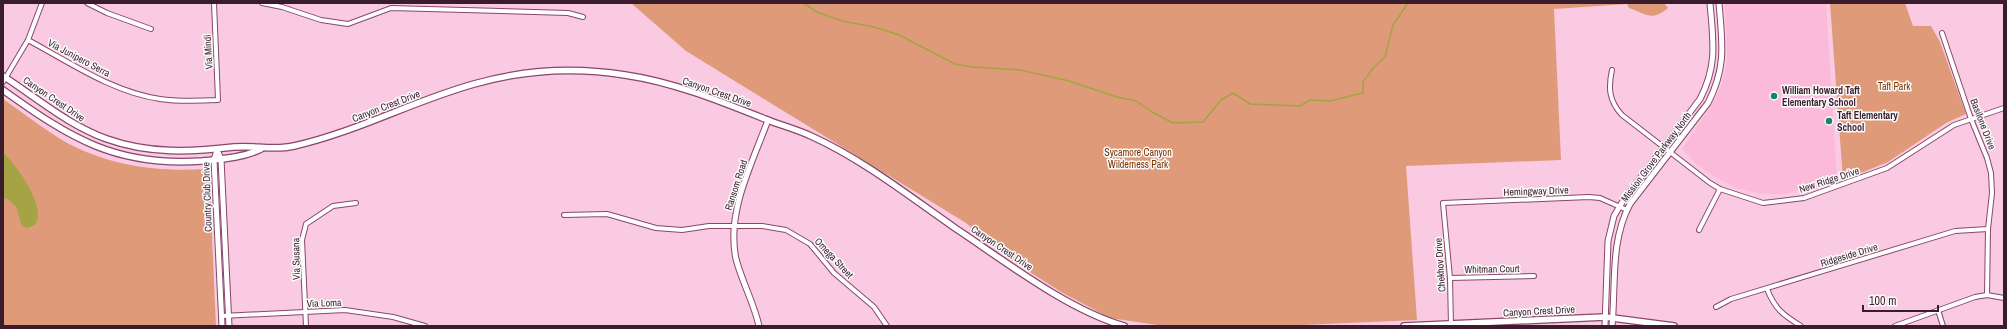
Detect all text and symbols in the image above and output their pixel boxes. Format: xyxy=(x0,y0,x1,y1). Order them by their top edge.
street label: Via Mindi xyxy=(201,34,215,70)
street label: Via Junipero Serra xyxy=(46,36,113,80)
street label: Canyon Crest Drive xyxy=(21,73,88,125)
street label: Canyon Crest Drive xyxy=(681,74,754,110)
park label: Taft Park xyxy=(1878,80,1911,93)
place label: William Howard Taft Elementary School xyxy=(1782,84,1860,109)
street label: Canyon Crest Drive xyxy=(350,87,422,125)
marker: William Howard Taft Elementary School xyxy=(1769,91,1779,101)
street label: Basilone Drive xyxy=(1967,97,1999,152)
street label: Mission Grove Parkway North xyxy=(1618,109,1694,205)
place label: Taft Elementary School xyxy=(1837,109,1898,134)
marker: Taft Elementary School xyxy=(1824,116,1834,126)
park label: Sycamore Canyon Wilderness Park xyxy=(1104,146,1172,171)
street label: Ransom Road xyxy=(722,158,750,212)
street label: Country Club Drive xyxy=(199,162,215,232)
street label: New Ridge Drive xyxy=(1797,164,1861,196)
street label: Hemingway Drive xyxy=(1503,183,1569,199)
street label: Canyon Crest Drive xyxy=(969,222,1036,274)
street label: Omega Street xyxy=(812,235,857,282)
street label: Via Susana xyxy=(289,237,303,280)
street label: Chekhov Drive xyxy=(1432,237,1448,293)
street label: Ridgeside Drive xyxy=(1819,240,1880,270)
street label: Whitman Court xyxy=(1464,262,1520,276)
scale bar xyxy=(1863,287,1938,313)
text: 100 m xyxy=(1869,293,1896,309)
street label: Via Loma xyxy=(306,296,342,310)
street label: Canyon Crest Drive xyxy=(1503,303,1576,319)

